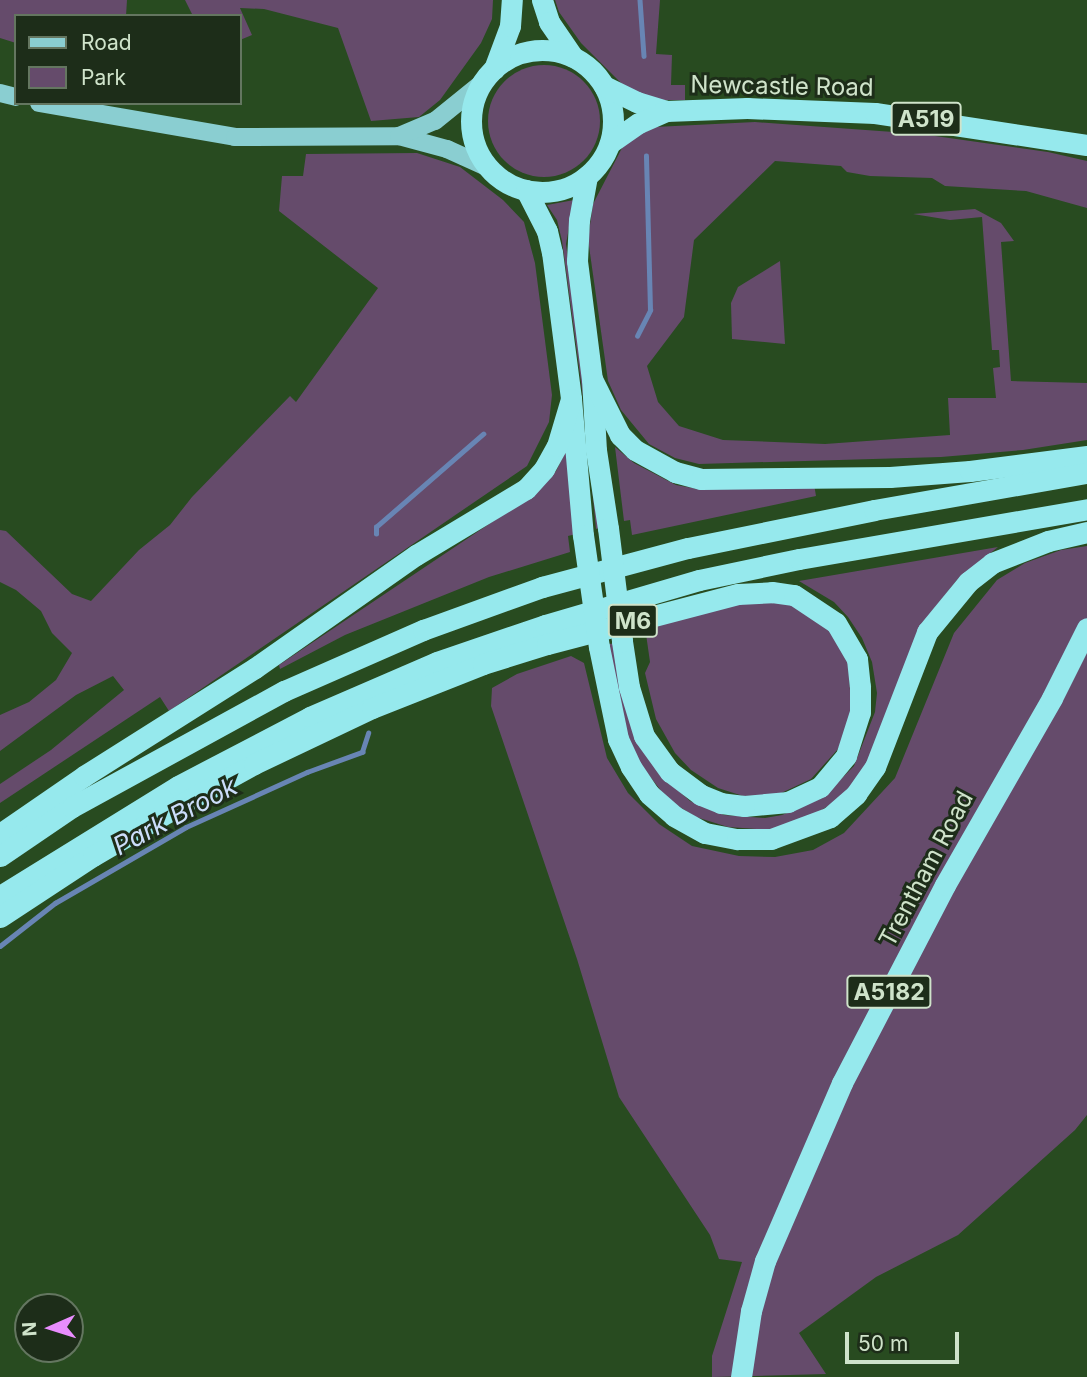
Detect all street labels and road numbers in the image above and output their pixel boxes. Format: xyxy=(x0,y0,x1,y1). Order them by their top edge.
street label: Newcastle Road xyxy=(690,70,874,102)
road number: A519 xyxy=(889,100,963,138)
road number: M6 xyxy=(607,601,659,640)
street label: Trentham Road xyxy=(873,786,979,952)
road number: A5182 xyxy=(845,973,933,1012)

